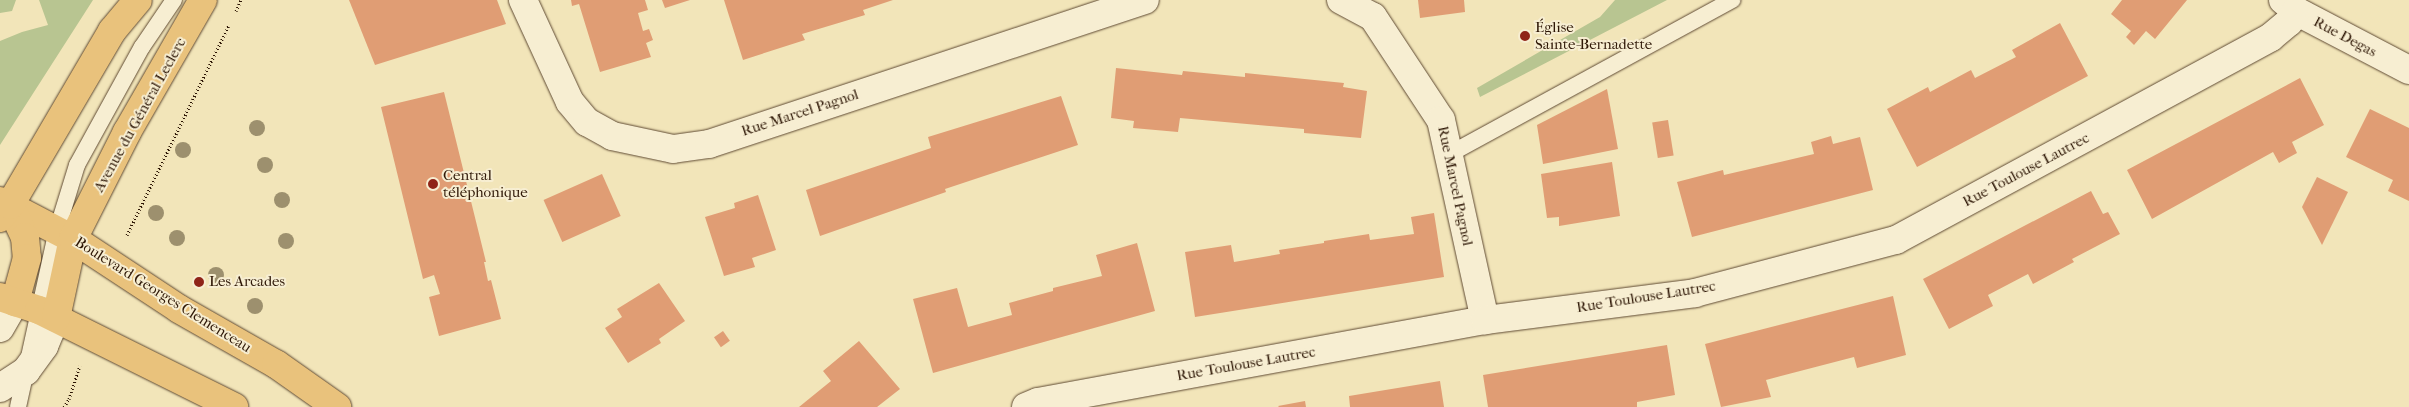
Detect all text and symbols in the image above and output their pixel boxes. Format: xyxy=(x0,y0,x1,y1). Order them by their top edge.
street label: Rue Degas xyxy=(2310,13,2380,61)
place label: Église Sainte-Bernadette xyxy=(1535,18,1652,53)
marker: Église Sainte-Bernadette xyxy=(1519,30,1531,42)
street label: Avenue du Général Leclerc xyxy=(90,35,190,195)
street label: Rue Marcel Pagnol xyxy=(739,86,861,140)
street label: Rue Marcel Pagnol xyxy=(1433,124,1477,248)
street label: Rue Toulouse Lautrec xyxy=(1960,129,2092,211)
place label: Central téléphonique xyxy=(443,166,528,201)
marker: Central téléphonique xyxy=(427,178,439,190)
street label: Boulevard Georges Clemenceau xyxy=(72,233,254,357)
place label: Les Arcades xyxy=(209,273,285,291)
marker: Les Arcades xyxy=(193,276,205,288)
street label: Rue Toulouse Lautrec xyxy=(1575,277,1717,317)
street label: Rue Toulouse Lautrec xyxy=(1175,343,1317,385)

